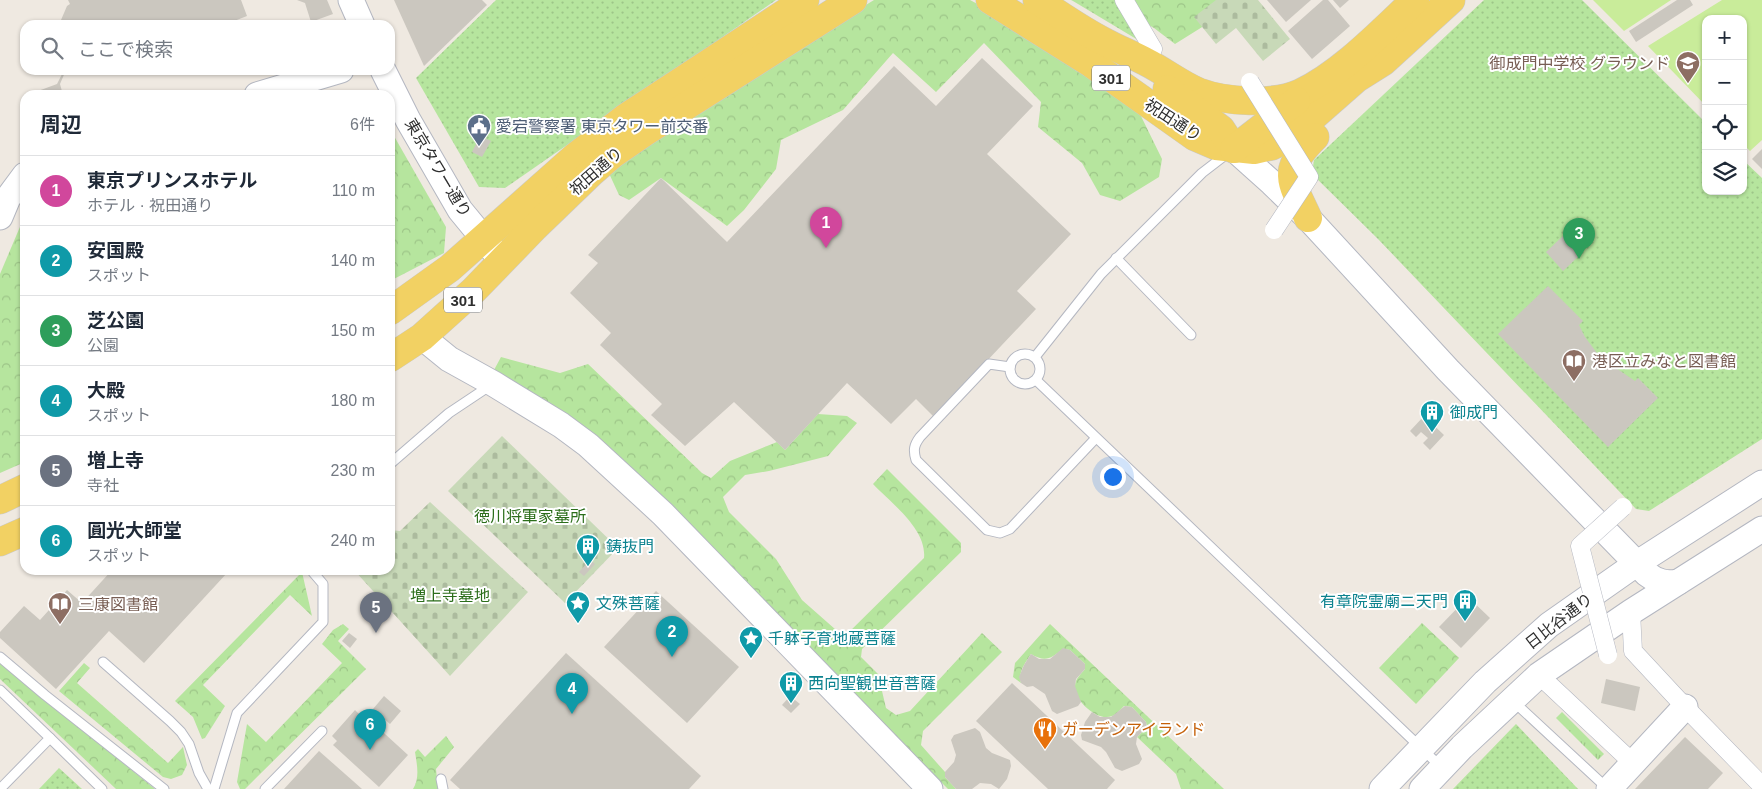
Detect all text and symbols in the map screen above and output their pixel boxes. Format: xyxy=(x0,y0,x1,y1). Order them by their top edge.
map controls xyxy=(1702,15,1747,195)
button: + xyxy=(1702,15,1747,60)
search box xyxy=(20,20,395,75)
icon: search xyxy=(38,34,66,62)
text: ここで検索 xyxy=(78,39,173,60)
school or university icon: 御成門中学校 グラウンド xyxy=(1675,50,1701,84)
place label: 御成門中学校 グラウンド xyxy=(1490,55,1670,72)
button: − xyxy=(1702,60,1747,105)
road number: 301 xyxy=(1092,66,1130,90)
street label: 祝田通り xyxy=(1142,95,1204,145)
button: locate xyxy=(1702,105,1747,150)
text: 周辺 xyxy=(40,113,82,136)
public building icon: 愛宕警察署 東京タワー前交番 xyxy=(466,113,492,147)
text: 6件 xyxy=(350,116,375,133)
street label: 東京タワー通り xyxy=(402,116,474,220)
place label: 愛宕警察署 東京タワー前交番 xyxy=(496,118,708,135)
street label: 祝田通り xyxy=(566,144,626,198)
button: layers xyxy=(1702,150,1747,195)
text: 東京プリンスホテル xyxy=(87,170,258,191)
text: 1 xyxy=(52,182,60,199)
text: 110 m xyxy=(332,182,375,199)
text: ホテル · 祝田通り xyxy=(87,197,213,214)
pin: 1 xyxy=(810,207,842,248)
pin: 3 xyxy=(1563,218,1595,259)
text: 安国殿 xyxy=(87,240,144,261)
text: 2 xyxy=(52,252,60,269)
text: 140 m xyxy=(331,252,375,269)
text: スポット xyxy=(87,267,151,284)
road number: 301 xyxy=(444,288,482,312)
text: 芝公園 xyxy=(87,310,144,331)
text: 3 xyxy=(52,322,60,339)
text: 150 m xyxy=(331,322,375,339)
text: 公園 xyxy=(87,337,119,354)
library icon: 港区立みなと図書館 xyxy=(1561,348,1587,382)
place label: 港区立みなと図書館 xyxy=(1592,353,1736,370)
text: 大殿 xyxy=(87,380,125,401)
text: 4 xyxy=(52,392,60,409)
text: 180 m xyxy=(331,392,375,409)
building icon: 御成門 xyxy=(1419,399,1445,433)
place label: 御成門 xyxy=(1450,404,1498,421)
text: スポット xyxy=(87,407,151,424)
text: 増上寺 xyxy=(87,450,144,471)
text: 5 xyxy=(52,462,60,479)
text: 230 m xyxy=(331,462,375,479)
your location xyxy=(1100,464,1126,490)
text: 寺社 xyxy=(87,477,119,494)
park label: 徳川将軍家墓所 xyxy=(474,508,586,525)
text: 圓光大師堂 xyxy=(87,520,182,541)
text: 6 xyxy=(52,532,60,549)
text: 240 m xyxy=(331,532,375,549)
building icon: 鋳抜門 xyxy=(575,533,601,567)
place label: 鋳抜門 xyxy=(606,538,654,555)
text: スポット xyxy=(87,547,151,564)
park label: 増上寺墓地 xyxy=(410,587,490,604)
building icon: 有章院霊廟ニ天門 xyxy=(1452,588,1478,622)
place icon: 文殊菩薩 xyxy=(565,590,591,624)
street label: 日比谷通り xyxy=(1522,590,1596,652)
library icon: 三康図書館 xyxy=(47,591,73,625)
pin: 5 xyxy=(360,592,392,633)
place label: 有章院霊廟ニ天門 xyxy=(1320,593,1448,610)
place label: 文殊菩薩 xyxy=(596,595,660,612)
place label: 三康図書館 xyxy=(78,596,158,613)
pin: 2 xyxy=(656,616,688,657)
place icon: 千躰子育地蔵菩薩 xyxy=(738,625,764,659)
place label: 千躰子育地蔵菩薩 xyxy=(768,630,896,647)
building icon: 西向聖観世音菩薩 xyxy=(778,670,804,704)
pin: 4 xyxy=(556,673,588,714)
place label: 西向聖観世音菩薩 xyxy=(808,675,936,692)
pin: 6 xyxy=(354,709,386,750)
restaurant icon: ガーデンアイランド xyxy=(1032,716,1058,750)
place label: ガーデンアイランド xyxy=(1062,721,1205,738)

